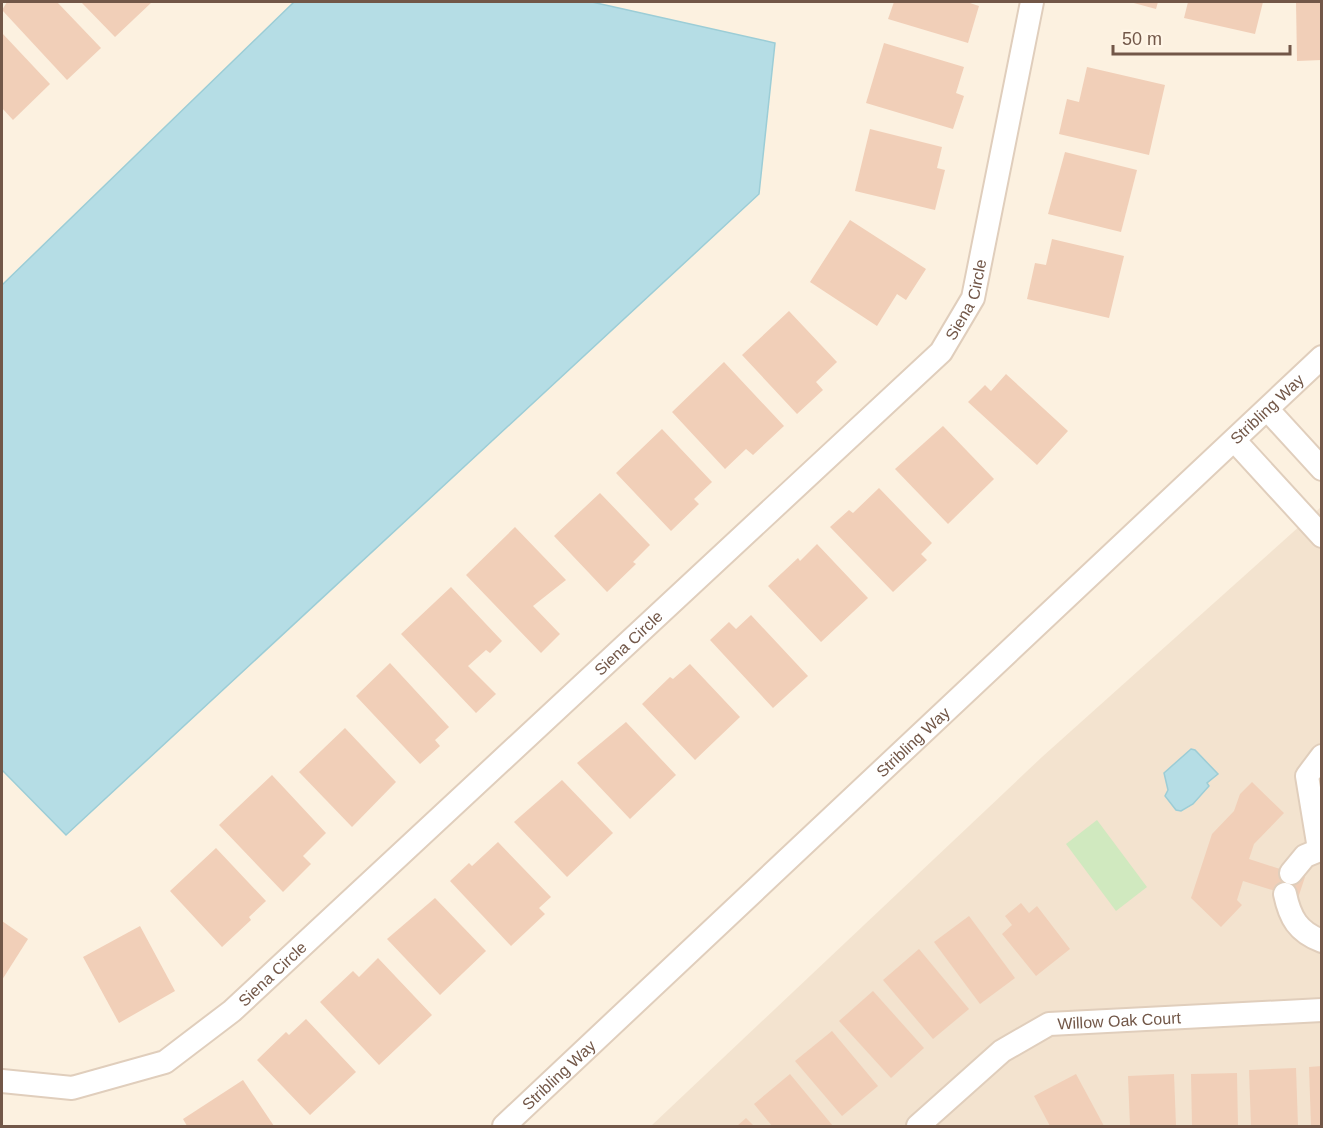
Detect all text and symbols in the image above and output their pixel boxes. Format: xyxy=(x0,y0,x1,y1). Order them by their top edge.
scale bar xyxy=(1113,18,1290,56)
text: 50 m xyxy=(1122,29,1162,49)
street label: Siena Circle xyxy=(942,258,990,343)
street label: Stribling Way xyxy=(1227,371,1307,448)
street label: Siena Circle xyxy=(591,607,666,679)
street label: Stribling Way xyxy=(873,704,953,780)
street label: Siena Circle xyxy=(235,938,310,1010)
street label: Willow Oak Court xyxy=(1057,1009,1182,1033)
street label: Stribling Way xyxy=(519,1037,599,1113)

